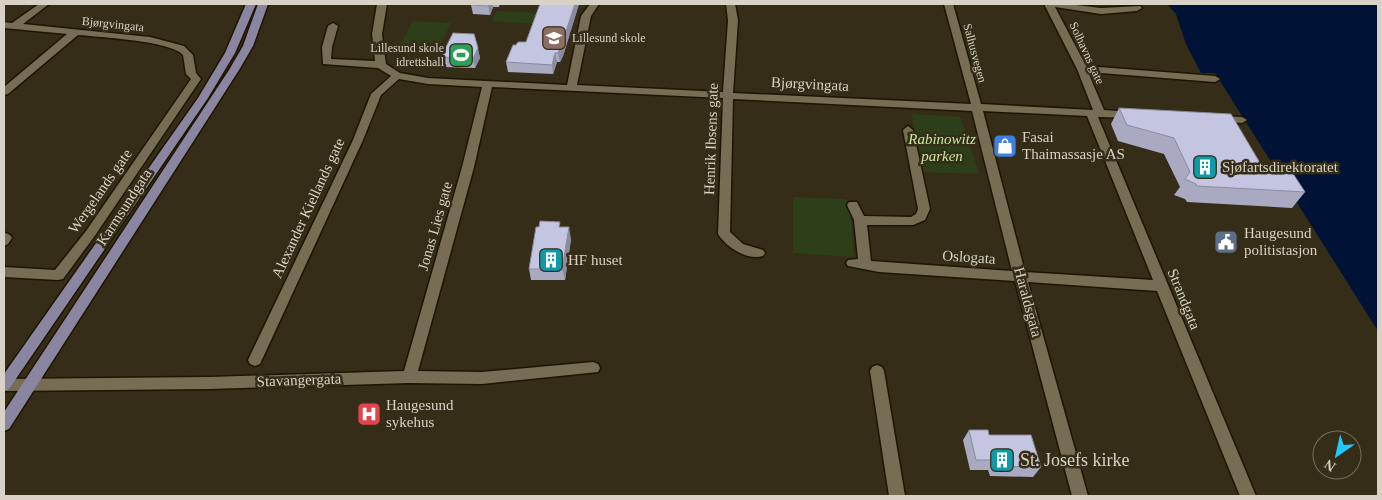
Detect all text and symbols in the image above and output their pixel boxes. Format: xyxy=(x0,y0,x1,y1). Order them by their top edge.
street label: Bjørgvingata xyxy=(81,14,145,34)
street label: Solhavns gate xyxy=(1066,20,1108,86)
street label: Salhusvegen xyxy=(960,22,990,84)
school or university icon: Lillesund skole xyxy=(541,25,567,51)
place label: Lillesund skole xyxy=(572,31,646,45)
place label: Lillesund skole idrettshall xyxy=(370,41,445,69)
sports icon: Lillesund skole idrettshall xyxy=(448,42,474,68)
street label: Bjørgvingata xyxy=(771,74,850,94)
street label: Henrik Ibsens gate xyxy=(701,82,721,195)
place label: Fasai Thaimassasje AS xyxy=(1022,129,1125,162)
park label: Rabinowitz parken xyxy=(907,131,976,164)
shop icon: Fasai Thaimassasje AS xyxy=(992,133,1018,159)
street label: Alexander Kiellands gate xyxy=(269,135,348,280)
street label: Wergelands gate xyxy=(65,146,135,236)
building icon: Sjøfartsdirektoratet xyxy=(1192,154,1218,180)
place label: Sjøfartsdirektoratet xyxy=(1222,159,1339,175)
street label: Karmsundgata xyxy=(93,166,155,248)
street label: Jonas Lies gate xyxy=(415,179,455,272)
place label: Haugesund politistasjon xyxy=(1244,225,1318,258)
public building icon: Haugesund politistasjon xyxy=(1213,229,1239,255)
building icon: HF huset xyxy=(538,247,564,273)
street label: Oslogata xyxy=(942,247,996,267)
place label: HF huset xyxy=(568,252,623,268)
street label: Haraldsgata xyxy=(1011,265,1045,339)
street label: Strandgata xyxy=(1165,266,1204,332)
street label: Stavangergata xyxy=(256,371,342,389)
place label: Haugesund sykehus xyxy=(386,397,454,430)
hospital icon: Haugesund sykehus xyxy=(356,401,382,427)
north arrow xyxy=(1312,430,1362,480)
building icon: St. Josefs kirke xyxy=(989,447,1015,473)
place label: St. Josefs kirke xyxy=(1020,450,1130,470)
text: N xyxy=(1322,456,1338,474)

